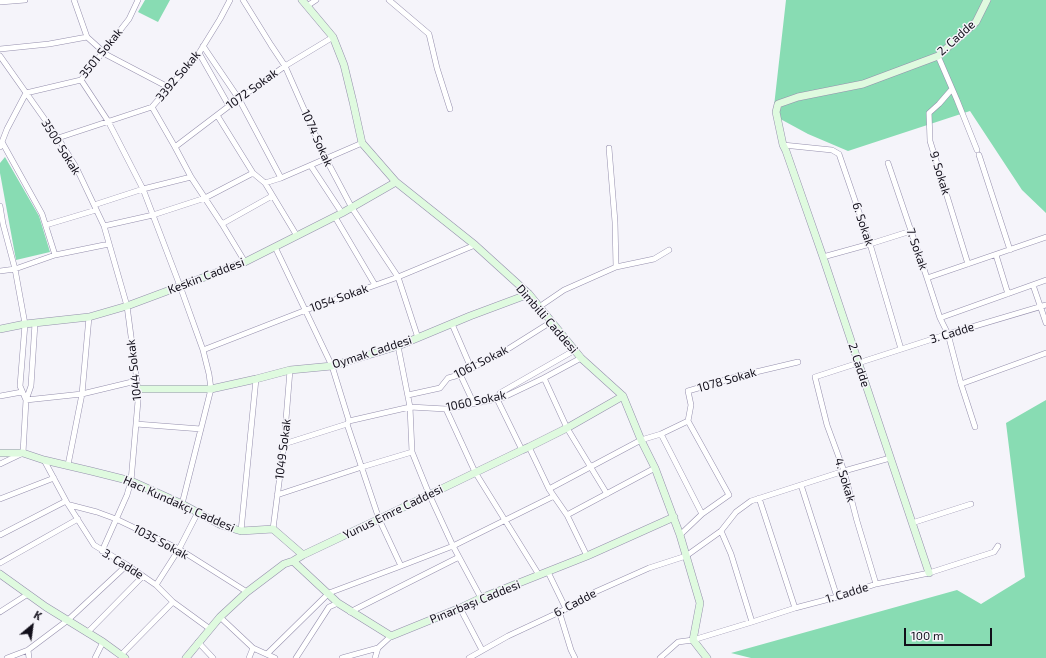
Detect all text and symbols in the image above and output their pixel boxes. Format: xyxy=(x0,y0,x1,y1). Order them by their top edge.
street label: 2. Cadde xyxy=(934,17,978,59)
street label: 3501 Sokak xyxy=(76,25,126,81)
street label: 3392 Sokak xyxy=(153,48,203,104)
street label: 1072 Sokak xyxy=(224,66,280,112)
street label: 1074 Sokak xyxy=(298,107,336,169)
street label: 3500 Sokak xyxy=(38,117,84,177)
street label: 9. Sokak xyxy=(927,150,953,196)
street label: 6. Sokak xyxy=(849,201,877,247)
street label: 7. Sokak xyxy=(903,226,931,272)
street label: Keskin Caddesi xyxy=(166,255,246,297)
street label: 1054 Sokak xyxy=(308,281,370,315)
street label: Dimbilli Caddesi xyxy=(513,282,581,356)
street label: 3. Cadde xyxy=(928,319,976,347)
street label: Oymak Caddesi xyxy=(330,332,414,372)
street label: 1044 Sokak xyxy=(124,339,144,401)
street label: 2. Cadde xyxy=(845,341,873,389)
street label: 1061 Sokak xyxy=(452,342,510,382)
street label: 1078 Sokak xyxy=(696,365,758,395)
street label: 1060 Sokak xyxy=(445,388,507,414)
street label: 1049 Sokak xyxy=(272,418,294,480)
street label: 4. Sokak xyxy=(832,456,858,504)
street label: Hacı Kundakçı Caddesi xyxy=(121,473,237,535)
street label: Yunus Emre Caddesi xyxy=(341,482,445,542)
street label: 1035 Sokak xyxy=(131,522,191,562)
street label: 3. Cadde xyxy=(100,546,146,582)
street label: Pınarbaşı Caddesi xyxy=(428,577,522,627)
street label: 1. Cadde xyxy=(824,580,870,606)
street label: 6. Cadde xyxy=(551,586,599,620)
north arrow xyxy=(12,606,52,646)
text: K xyxy=(32,608,44,622)
scale bar xyxy=(906,620,994,646)
text: 100 m xyxy=(911,628,943,642)

